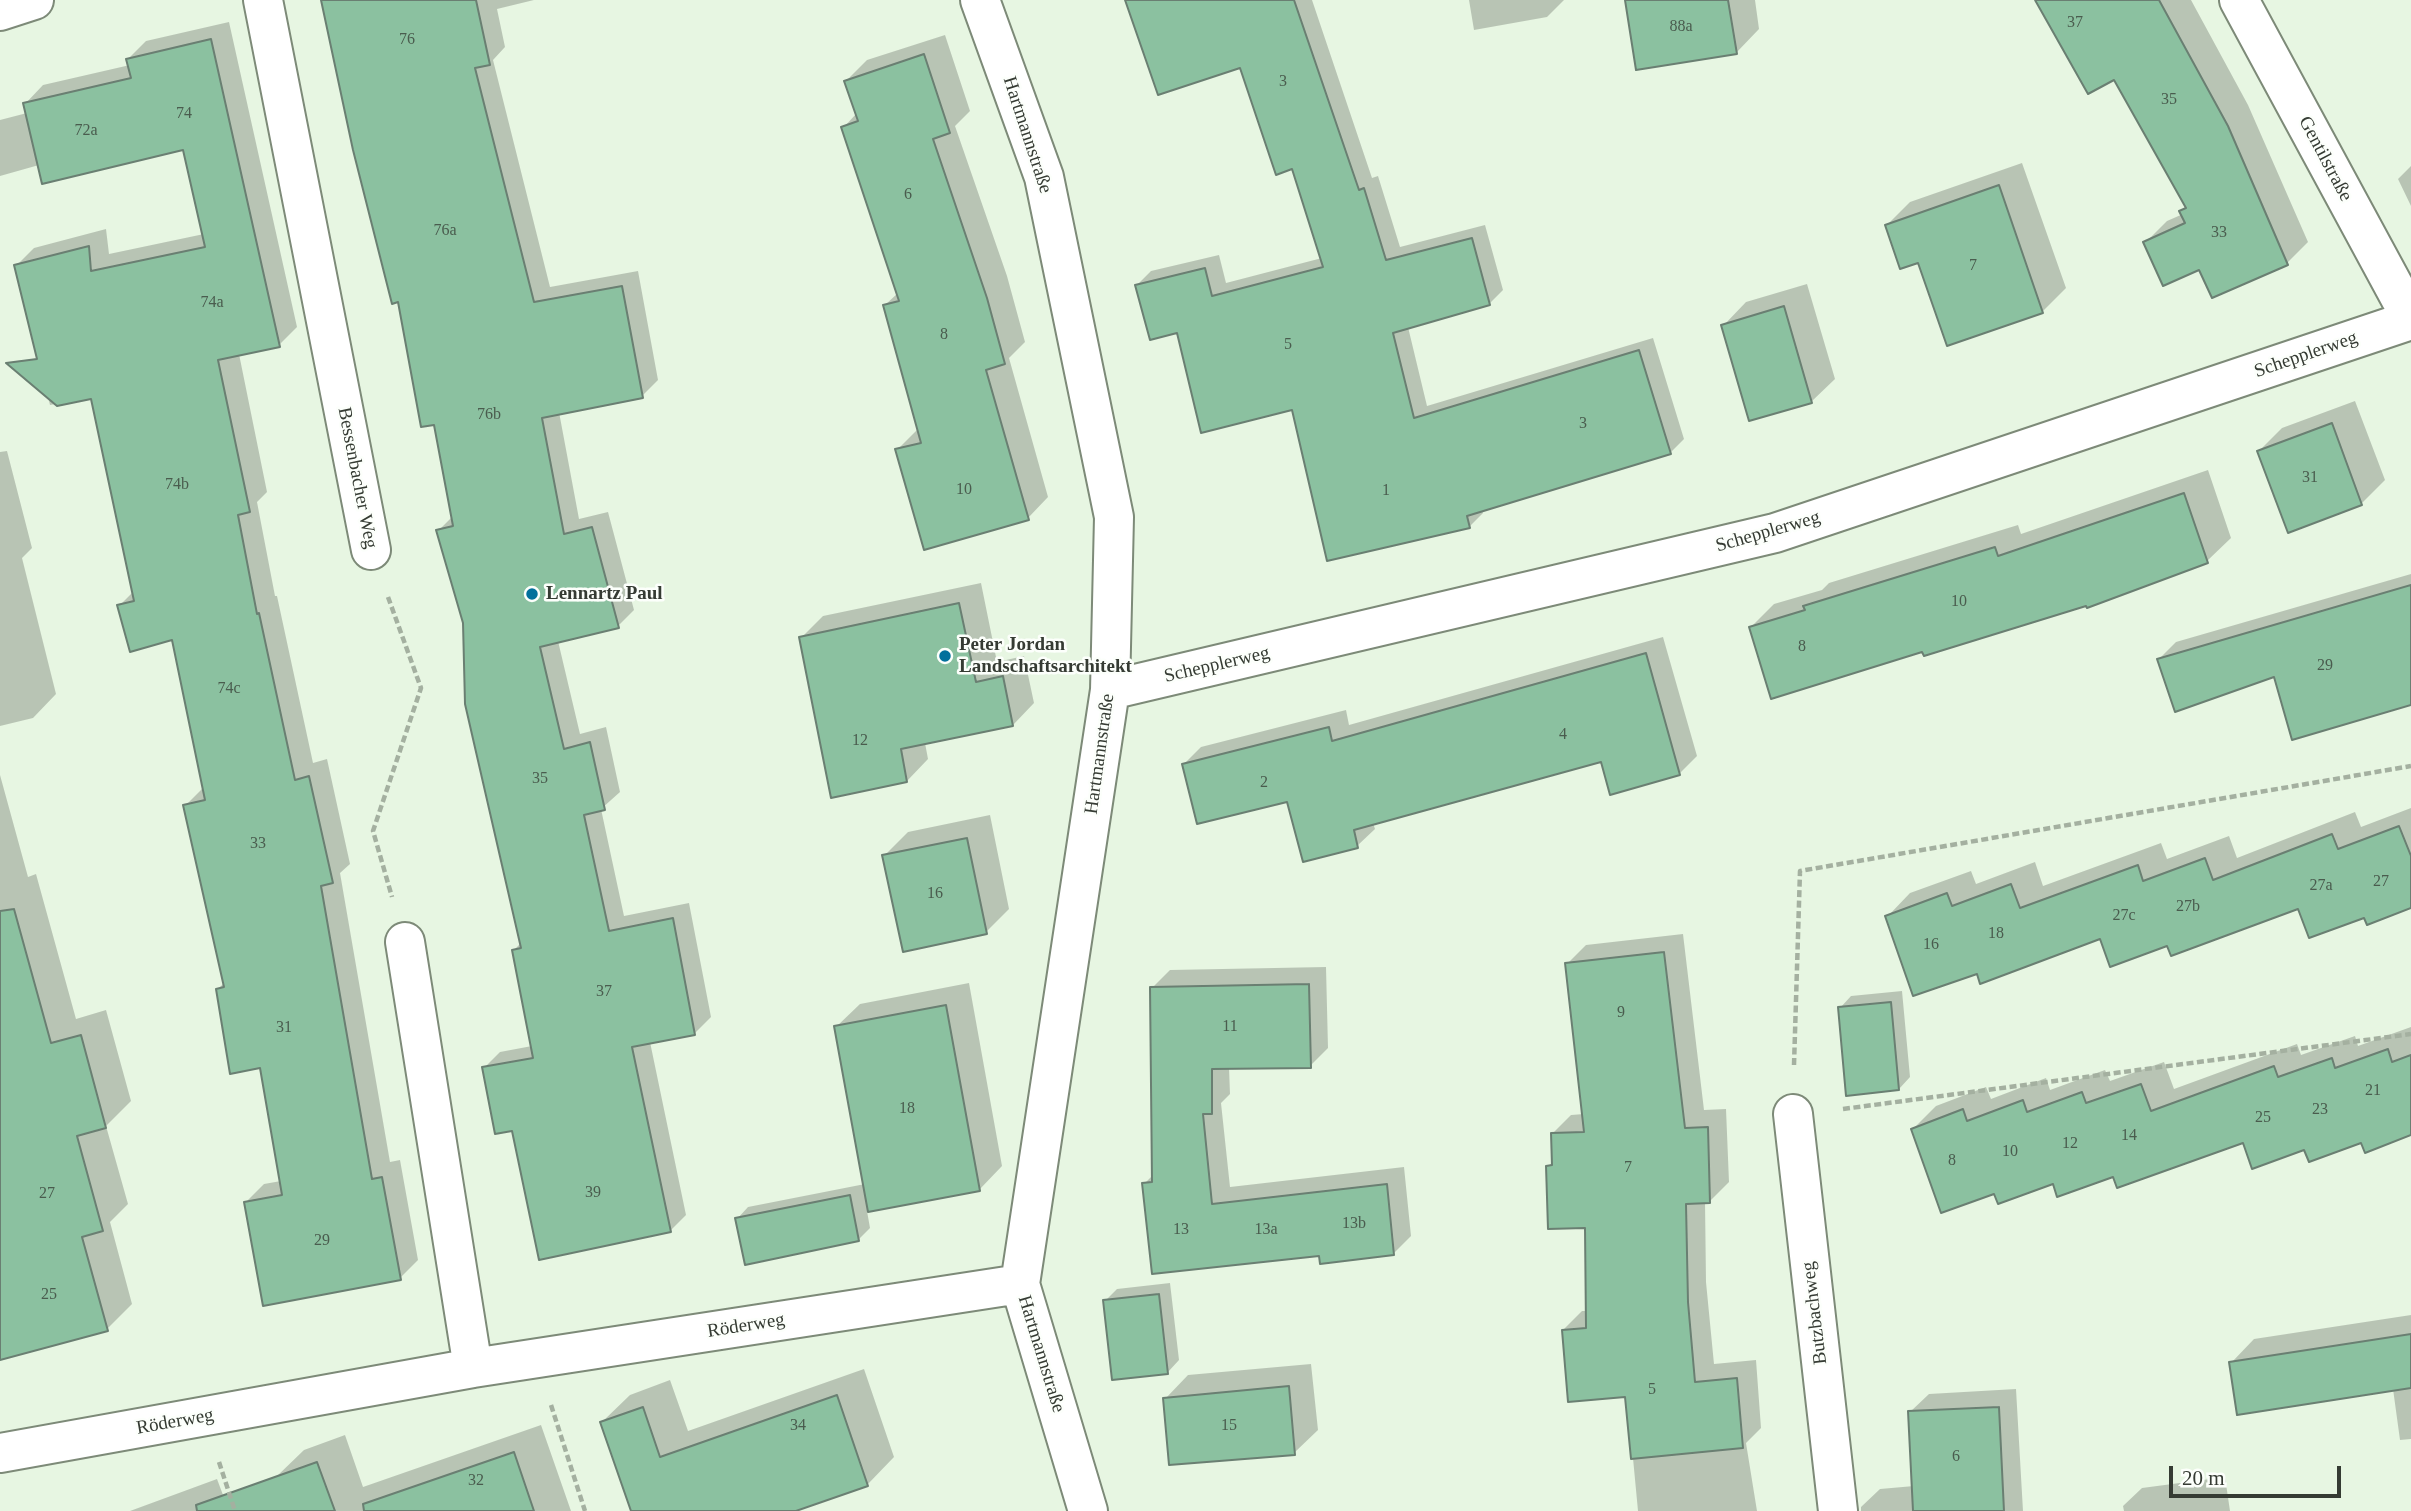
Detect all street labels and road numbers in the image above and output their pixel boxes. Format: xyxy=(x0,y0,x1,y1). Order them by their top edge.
street label: Hartmannstraße xyxy=(997,74,1057,196)
street label: Gentilstraße xyxy=(2293,113,2357,205)
street label: Schepplerweg xyxy=(2251,327,2361,383)
street label: Bessenbacher Weg xyxy=(332,405,382,551)
street label: Schepplerweg xyxy=(1713,506,1823,558)
street label: Schepplerweg xyxy=(1162,642,1272,688)
street label: Hartmannstraße xyxy=(1080,692,1120,816)
street label: Butzbachweg xyxy=(1797,1260,1833,1366)
street label: Hartmannstraße xyxy=(1012,1293,1070,1415)
street label: Röderweg xyxy=(706,1309,786,1343)
street label: Röderweg xyxy=(135,1404,215,1440)

